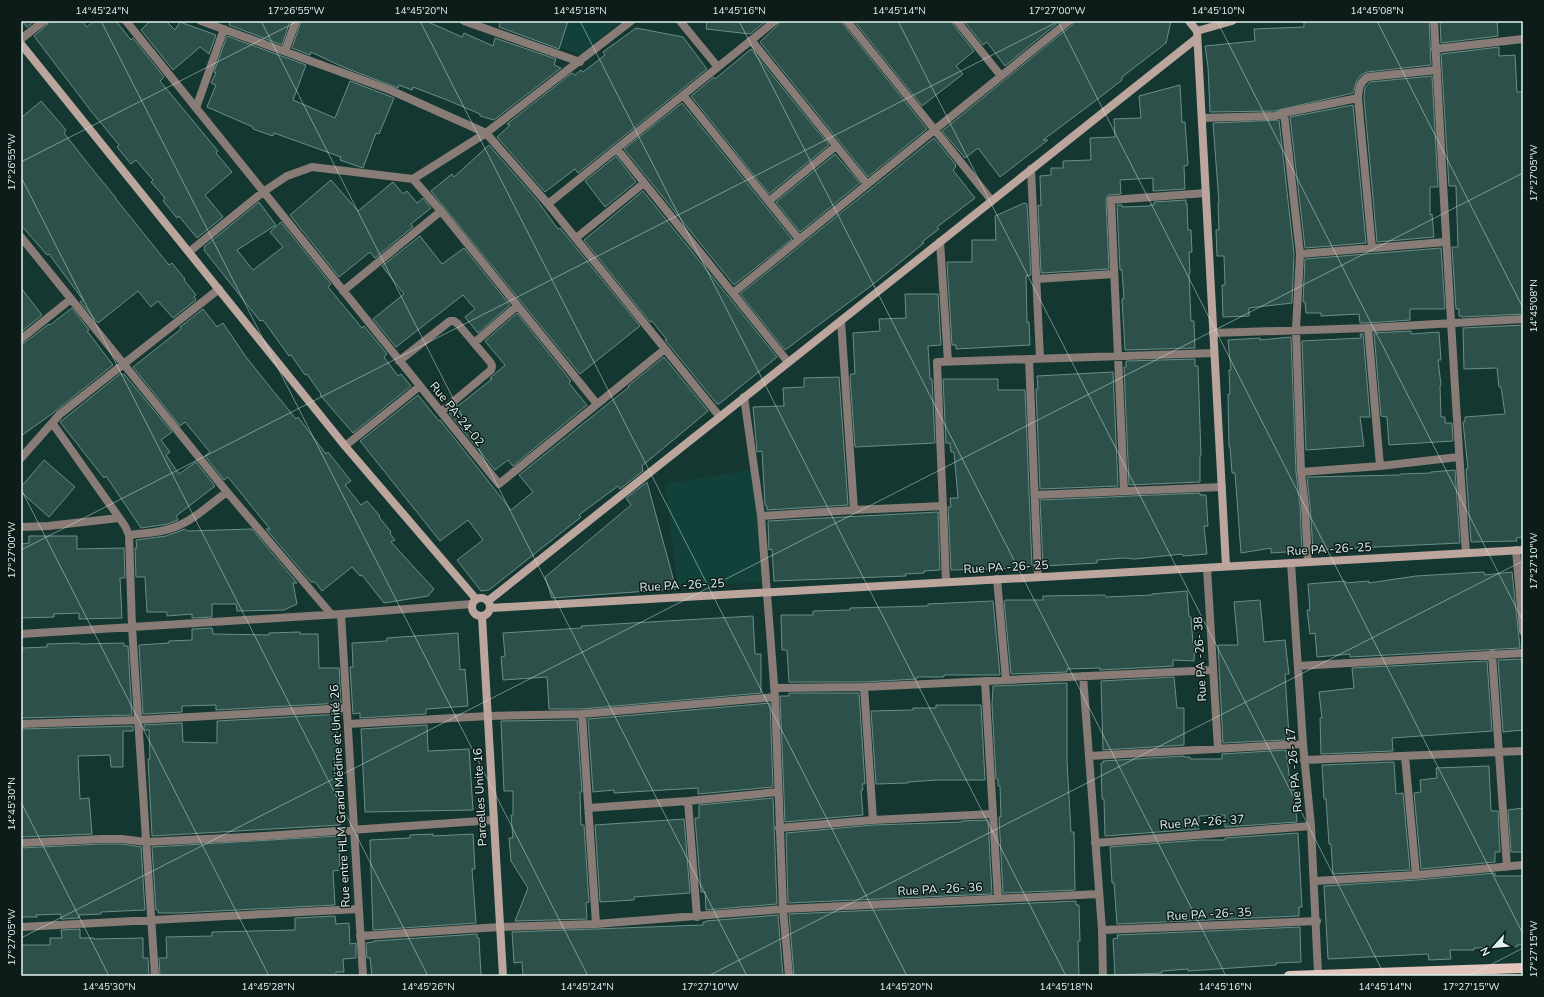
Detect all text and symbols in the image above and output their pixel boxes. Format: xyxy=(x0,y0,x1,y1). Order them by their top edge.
text: 14°45'24"N xyxy=(75,4,129,18)
text: 17°26'55"W xyxy=(268,4,324,18)
text: 14°45'20"N xyxy=(394,4,448,18)
text: 14°45'18"N xyxy=(553,4,607,18)
text: 14°45'16"N xyxy=(712,4,766,18)
text: 14°45'14"N xyxy=(872,4,926,18)
text: 17°27'00"W xyxy=(1029,4,1085,18)
text: 14°45'10"N xyxy=(1191,4,1245,18)
text: 14°45'08"N xyxy=(1350,4,1404,18)
text: 17°26'55"W xyxy=(5,134,19,190)
text: 17°27'05"W xyxy=(1527,145,1541,201)
text: 14°45'08"N xyxy=(1527,279,1541,333)
street label: Rue PA-24-02 xyxy=(426,378,488,450)
text: 17°27'00"W xyxy=(5,522,19,578)
text: 17°27'10"W xyxy=(1527,533,1541,589)
street label: Rue PA -26- 25 xyxy=(1286,539,1372,559)
street label: Rue PA -26- 25 xyxy=(963,557,1049,577)
street label: Rue PA -26- 25 xyxy=(639,575,725,595)
street label: Rue PA -26- 38 xyxy=(1190,616,1210,702)
street label: Rue entre HLM Grand Médine et Unité 26 xyxy=(326,684,354,908)
street label: Rue PA -26- 17 xyxy=(1282,727,1306,813)
street label: Parcelles Unite 16 xyxy=(469,747,491,847)
text: 14°45'30"N xyxy=(5,777,19,831)
street label: Rue PA -26- 37 xyxy=(1159,811,1245,833)
street label: Rue PA -26- 36 xyxy=(897,879,983,899)
street label: Rue PA -26- 35 xyxy=(1166,904,1252,924)
text: 17°27'05"W xyxy=(5,909,19,965)
text: 17°27'15"W xyxy=(1527,921,1541,977)
north arrow xyxy=(1474,927,1514,967)
text: N xyxy=(1477,944,1494,958)
text: 14°45'30"N xyxy=(82,980,136,994)
text: 14°45'28"N xyxy=(241,980,295,994)
text: 14°45'26"N xyxy=(401,980,455,994)
text: 14°45'24"N xyxy=(560,980,614,994)
text: 17°27'10"W xyxy=(682,980,738,994)
text: 14°45'20"N xyxy=(879,980,933,994)
text: 14°45'18"N xyxy=(1039,980,1093,994)
text: 14°45'16"N xyxy=(1198,980,1252,994)
text: 14°45'14"N xyxy=(1358,980,1412,994)
text: 17°27'15"W xyxy=(1443,980,1499,994)

